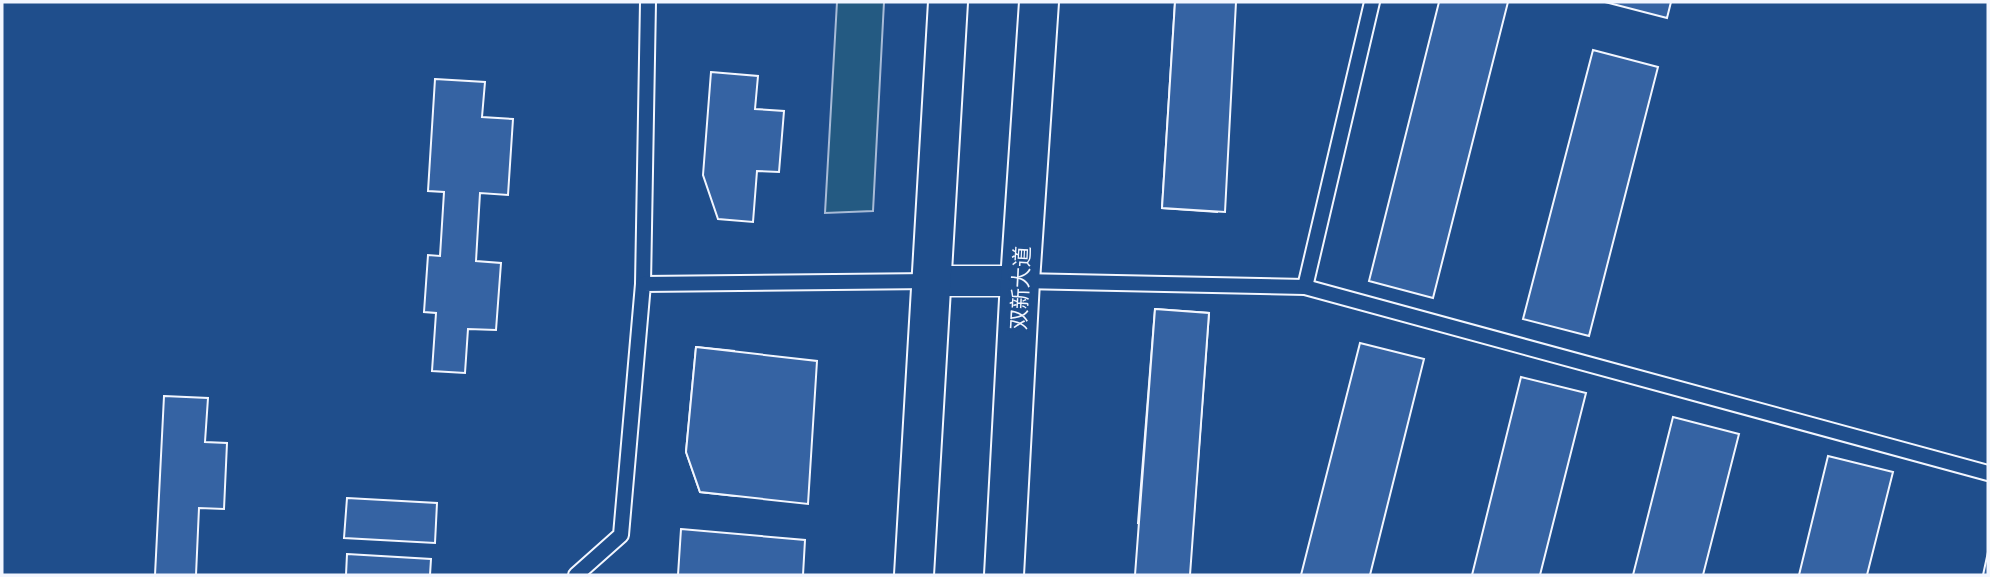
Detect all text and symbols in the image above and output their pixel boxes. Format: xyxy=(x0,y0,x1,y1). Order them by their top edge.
street label: 双新大道 xyxy=(1004,245,1036,331)

